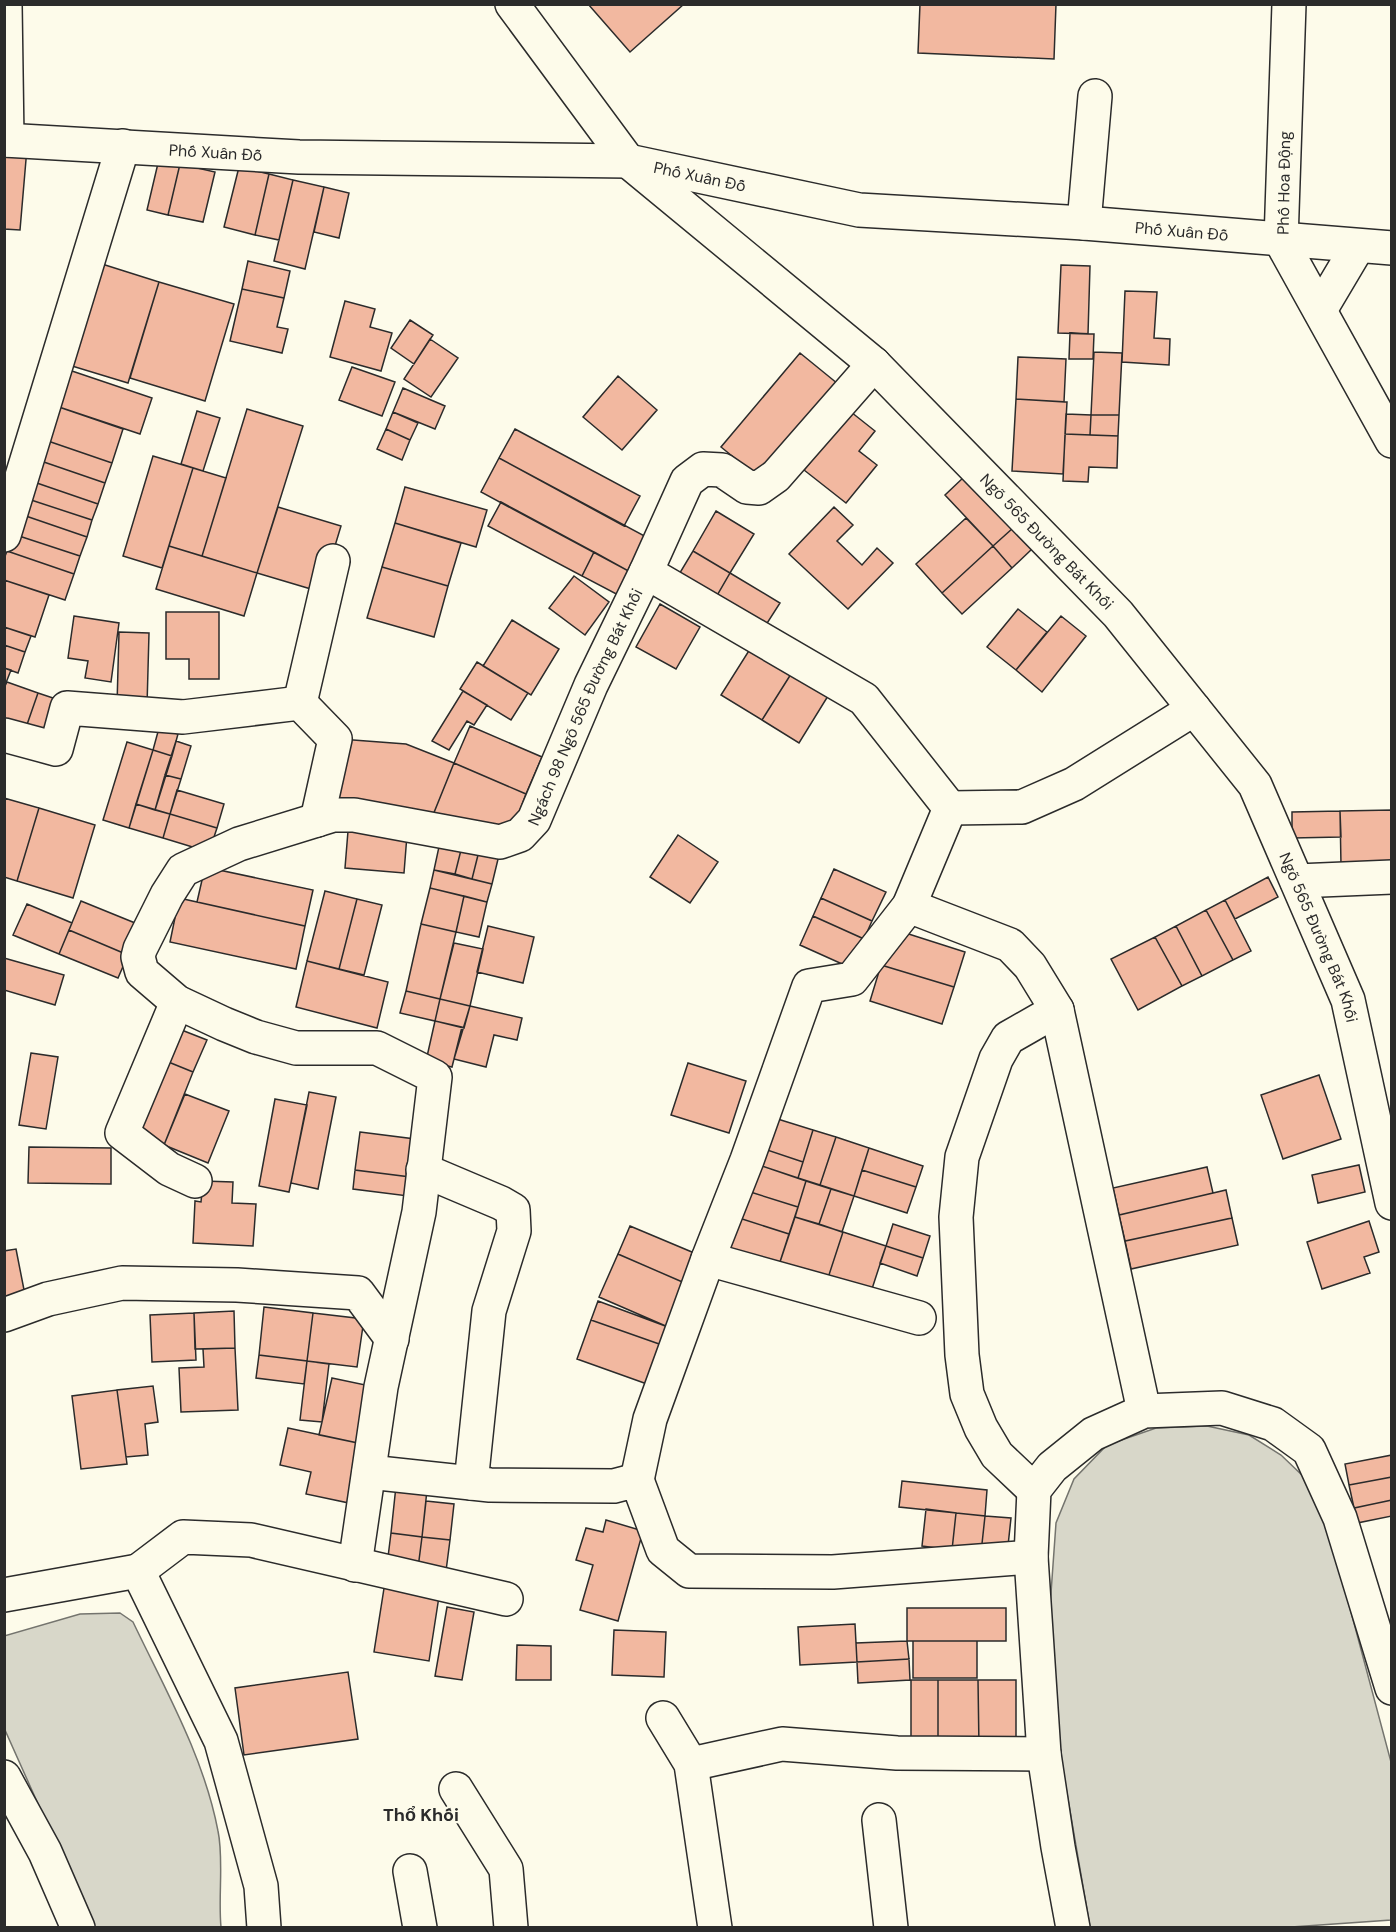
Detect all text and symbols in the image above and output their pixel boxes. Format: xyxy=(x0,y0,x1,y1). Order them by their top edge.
street label: Phố Hoa Động xyxy=(1273,131,1295,235)
street label: Phố Xuân Đỗ xyxy=(168,139,263,165)
street label: Phố Xuân Đỗ xyxy=(652,156,748,196)
street label: Phố Xuân Đỗ xyxy=(1134,217,1229,245)
street label: Ngõ 565 Đường Bát Khối xyxy=(976,469,1118,614)
street label: Ngách 98 Ngõ 565 Đường Bát Khối xyxy=(522,585,647,828)
street label: Ngõ 565 Đường Bát Khối xyxy=(1275,849,1363,1024)
district label: Thổ Khối xyxy=(383,1803,459,1827)

